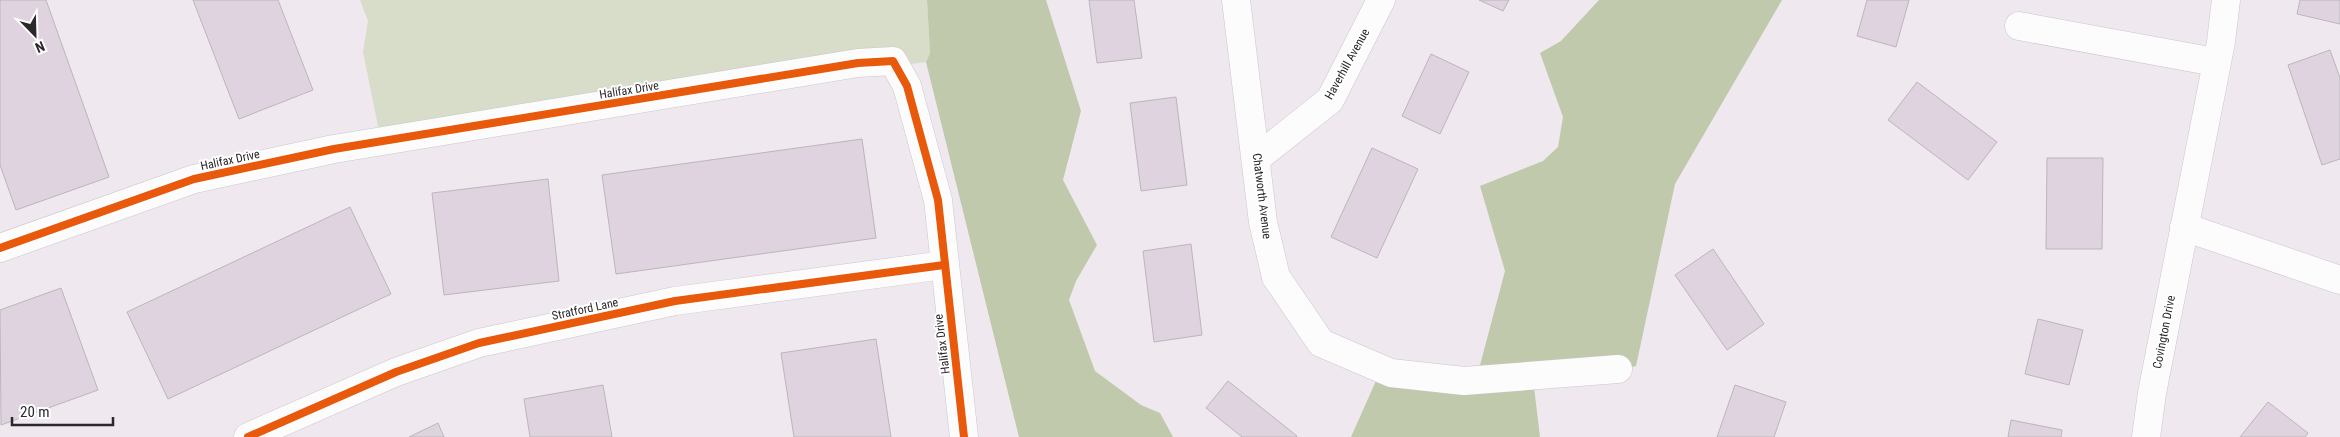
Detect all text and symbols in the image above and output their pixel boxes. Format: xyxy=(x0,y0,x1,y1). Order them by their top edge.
north arrow xyxy=(10,10,60,60)
street label: Haverhill Avenue xyxy=(1322,26,1372,102)
text: N xyxy=(33,38,47,56)
street label: Halifax Drive xyxy=(598,78,660,102)
street label: Halifax Drive xyxy=(199,147,261,173)
street label: Chatworth Avenue xyxy=(1250,152,1274,240)
street label: Covington Drive xyxy=(2150,294,2178,370)
street label: Stratford Lane xyxy=(551,295,620,323)
street label: Halifax Drive xyxy=(931,313,953,375)
scale bar xyxy=(12,394,114,426)
text: 20 m xyxy=(20,403,50,421)

